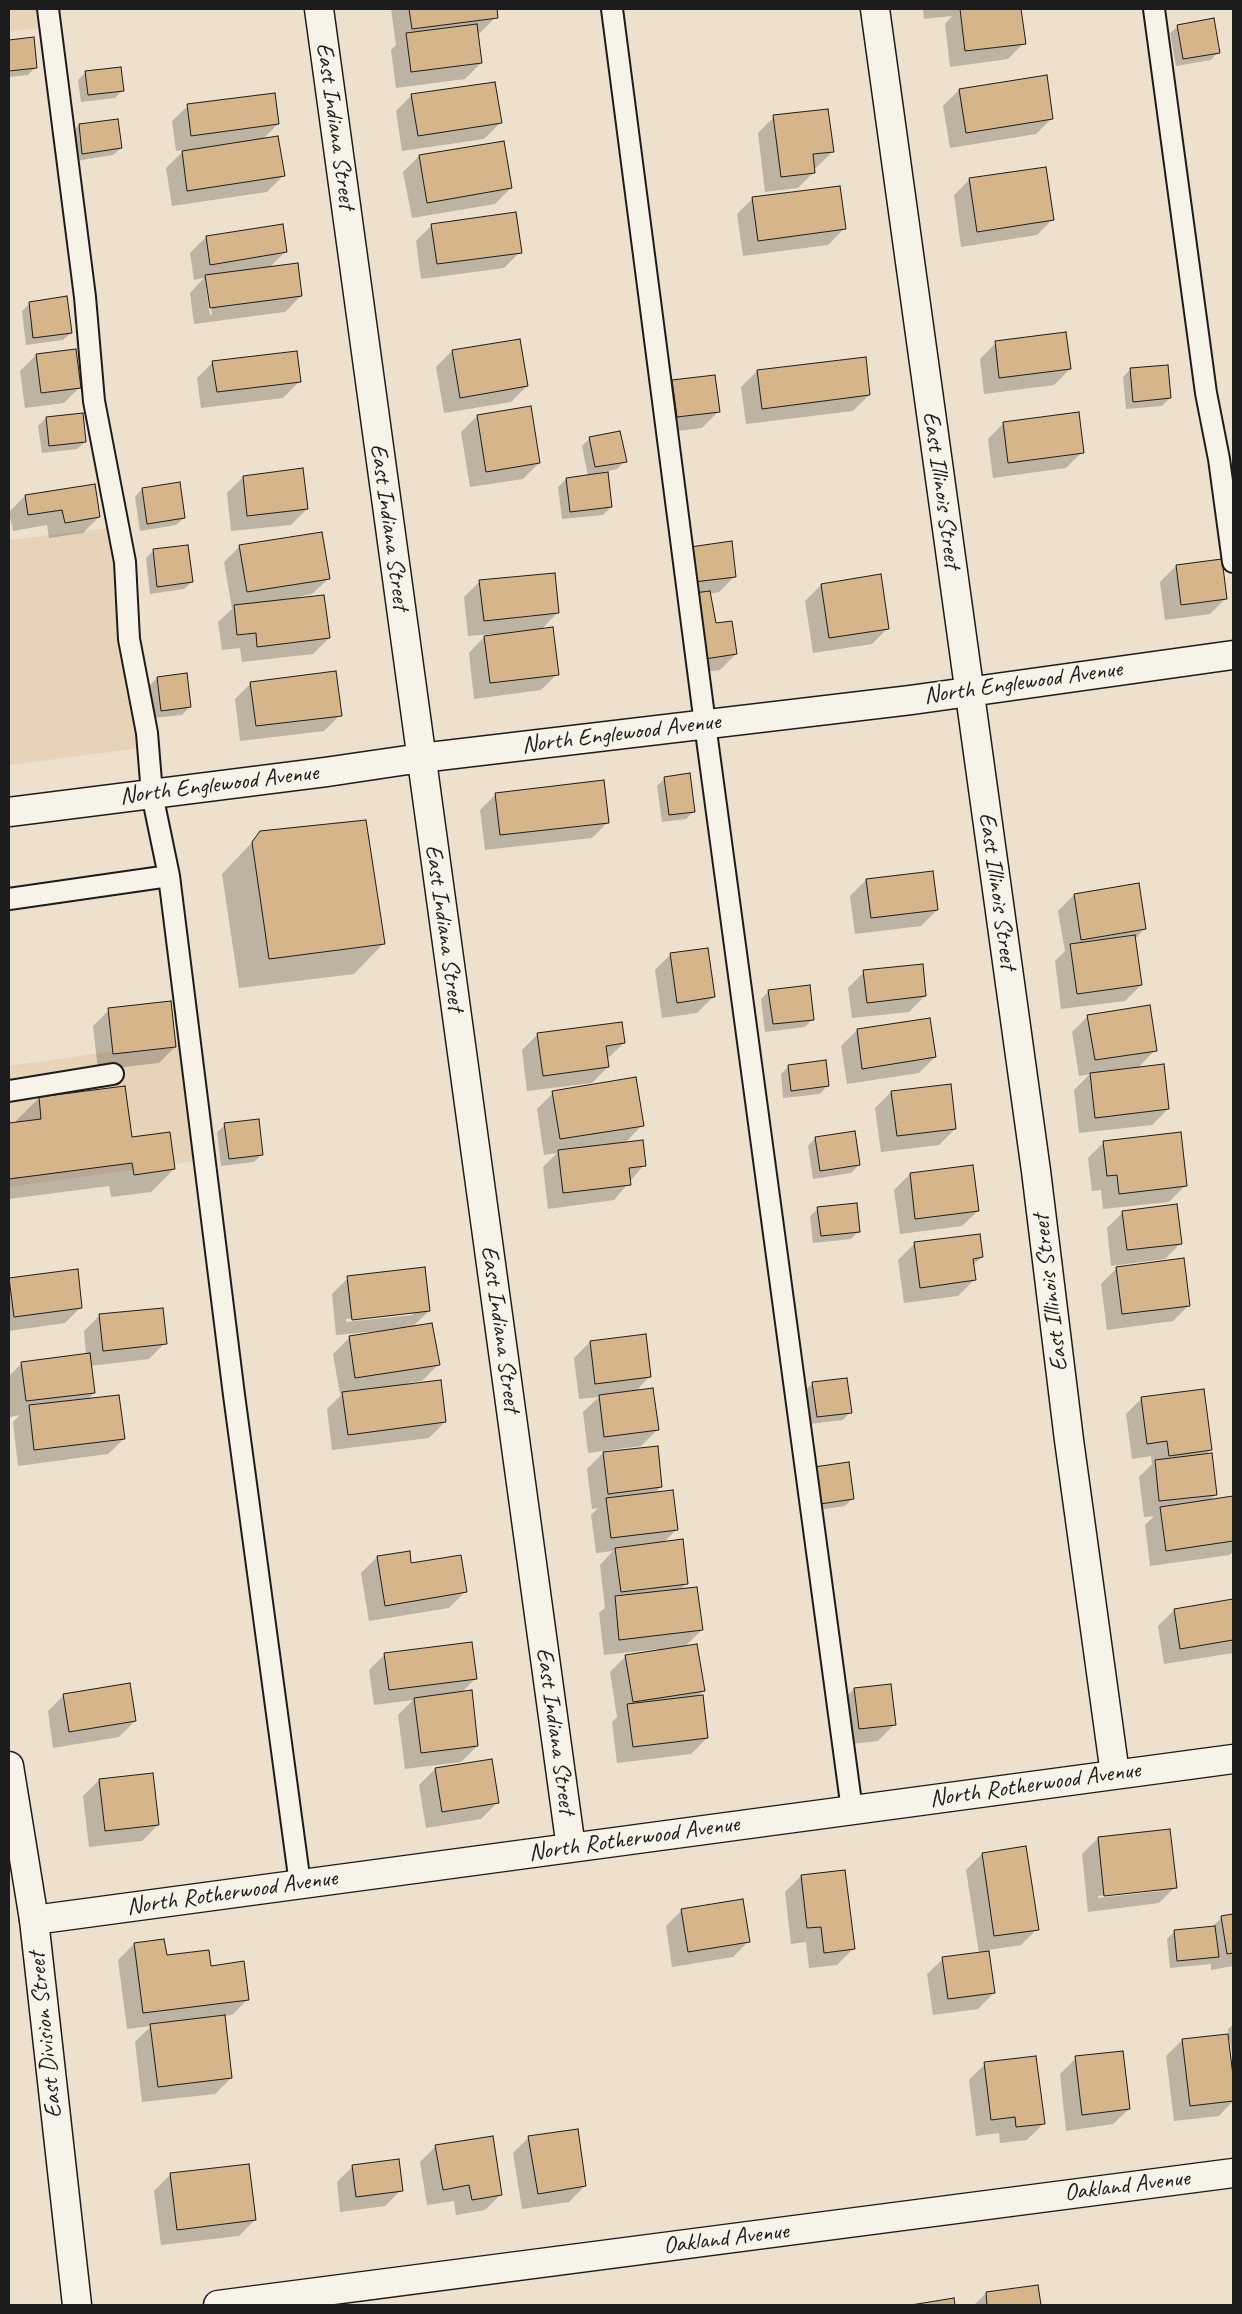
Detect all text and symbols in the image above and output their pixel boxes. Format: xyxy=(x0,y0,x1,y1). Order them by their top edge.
street label: East Indiana Street xyxy=(309,41,361,211)
street label: East Illinois Street xyxy=(916,410,966,570)
street label: East Indiana Street xyxy=(363,442,415,612)
street label: North Englewood Avenue xyxy=(922,655,1124,711)
street label: North Englewood Avenue xyxy=(520,708,722,760)
street label: North Englewood Avenue xyxy=(118,759,320,811)
street label: East Illinois Street xyxy=(972,811,1022,971)
street label: East Indiana Street xyxy=(418,843,470,1013)
street label: East Illinois Street xyxy=(1027,1213,1075,1373)
street label: East Indiana Street xyxy=(474,1244,526,1414)
street label: East Indiana Street xyxy=(529,1646,581,1816)
street label: North Rotherwood Avenue xyxy=(928,1756,1142,1814)
street label: North Rotherwood Avenue xyxy=(527,1810,741,1868)
street label: North Rotherwood Avenue xyxy=(125,1864,339,1922)
street label: East Division Street xyxy=(23,1951,69,2119)
street label: Oakland Avenue xyxy=(1063,2164,1191,2208)
street label: Oakland Avenue xyxy=(662,2217,790,2261)

